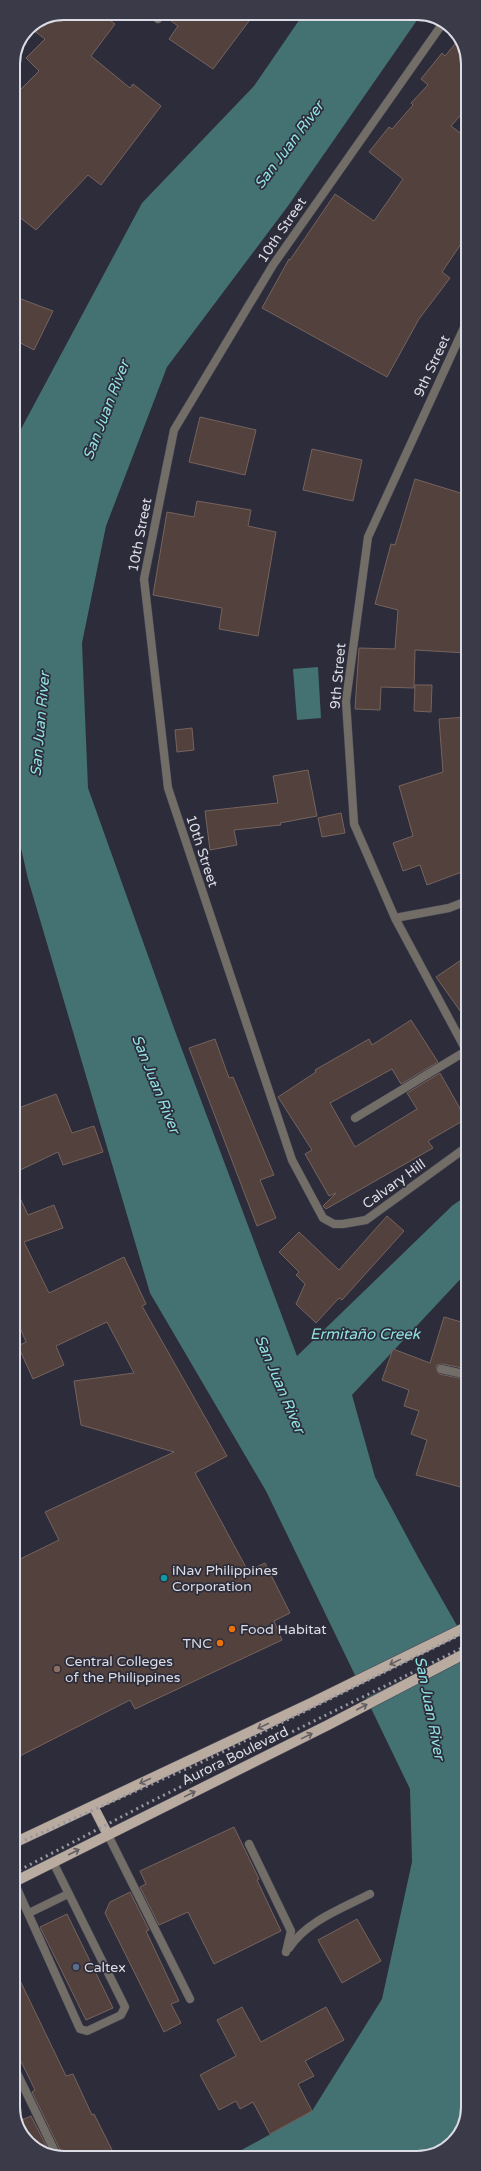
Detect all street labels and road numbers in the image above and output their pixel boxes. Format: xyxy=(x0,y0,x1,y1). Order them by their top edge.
street label: 10th Street xyxy=(254,194,310,266)
street label: 9th Street xyxy=(410,332,454,400)
street label: 10th Street xyxy=(124,496,156,573)
street label: 9th Street xyxy=(327,642,349,710)
street label: 10th Street xyxy=(182,813,222,890)
street label: Calvary Hill xyxy=(359,1155,429,1213)
street label: Aurora Boulevard xyxy=(179,1723,291,1789)

